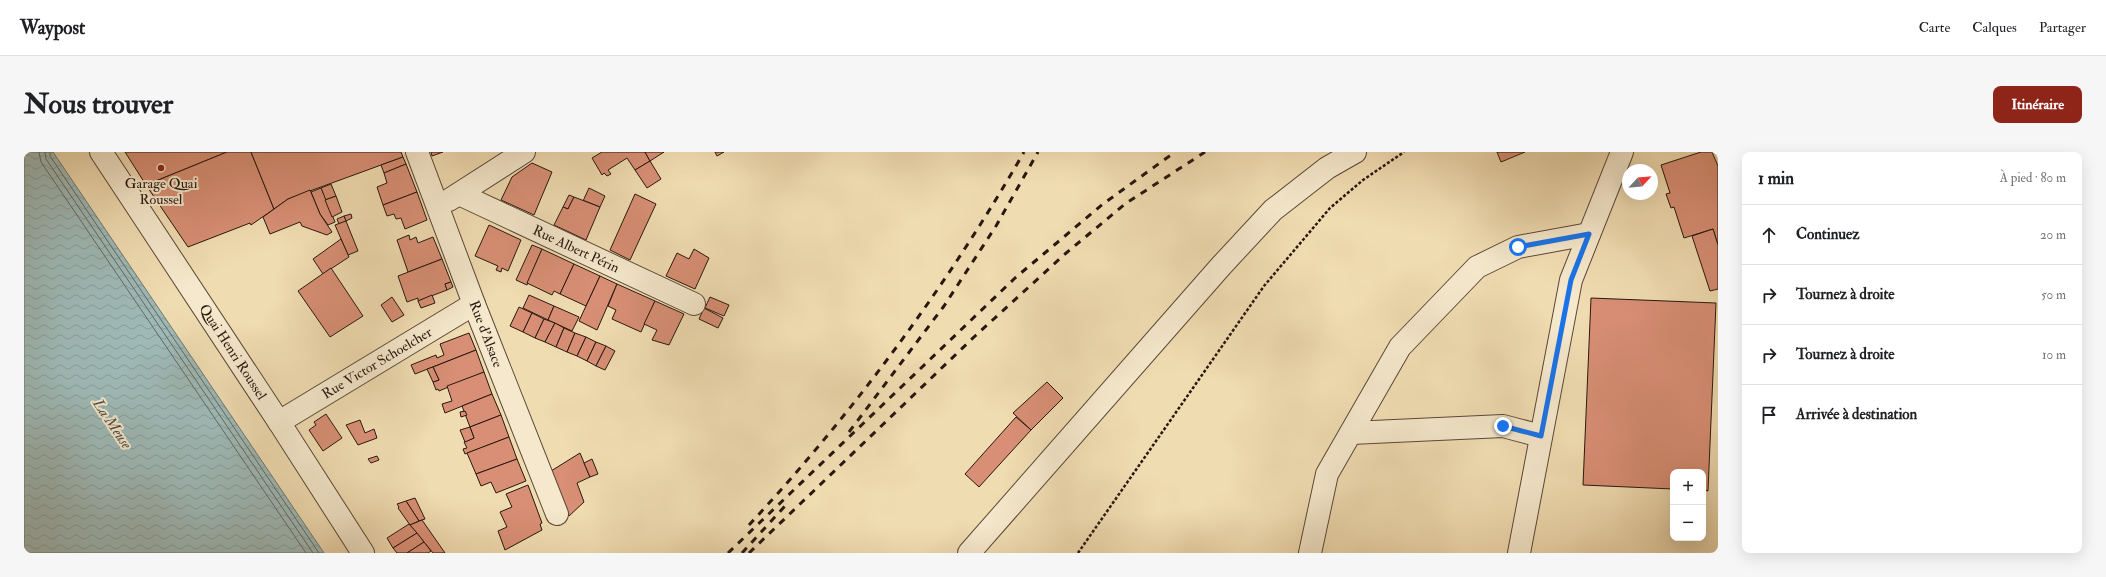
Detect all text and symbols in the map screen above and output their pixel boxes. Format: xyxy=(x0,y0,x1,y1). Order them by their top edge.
text: Waypost xyxy=(20,16,85,40)
text: Carte xyxy=(1919,19,1950,36)
text: Calques xyxy=(1972,19,2017,36)
text: Partager xyxy=(2039,19,2086,36)
button: Itinéraire xyxy=(1993,86,2082,123)
text: Nous trouver xyxy=(24,87,173,122)
marker: Garage Quai Roussel xyxy=(156,163,166,173)
north arrow xyxy=(1622,164,1658,200)
text: 1 min xyxy=(1758,168,1794,189)
text: À pied · 80 m xyxy=(2000,170,2066,186)
place label: Garage Quai Roussel xyxy=(125,175,198,208)
street label: Rue Albert Périn xyxy=(530,222,622,276)
icon: ahead xyxy=(1758,224,1780,246)
text: Continuez xyxy=(1796,225,1860,244)
text: 20 m xyxy=(2040,227,2066,243)
route start xyxy=(1509,238,1527,256)
icon: right xyxy=(1758,284,1780,306)
text: Tournez à droite xyxy=(1796,285,1895,304)
text: 50 m xyxy=(2041,287,2066,303)
street label: Rue d'Alsace xyxy=(465,298,507,370)
street label: Quai Henri Roussel xyxy=(196,301,270,403)
street label: Rue Victor Schoelcher xyxy=(319,323,436,403)
icon: right xyxy=(1758,344,1780,366)
text: Tournez à droite xyxy=(1796,345,1895,364)
text: 10 m xyxy=(2042,347,2066,363)
water label: La Meuse xyxy=(88,394,136,454)
icon: arrive xyxy=(1758,404,1780,426)
text: Arrivée à destination xyxy=(1796,405,1917,424)
route end xyxy=(1494,417,1512,435)
map controls xyxy=(1670,469,1706,541)
button: + xyxy=(1670,469,1706,505)
button: − xyxy=(1670,505,1706,541)

